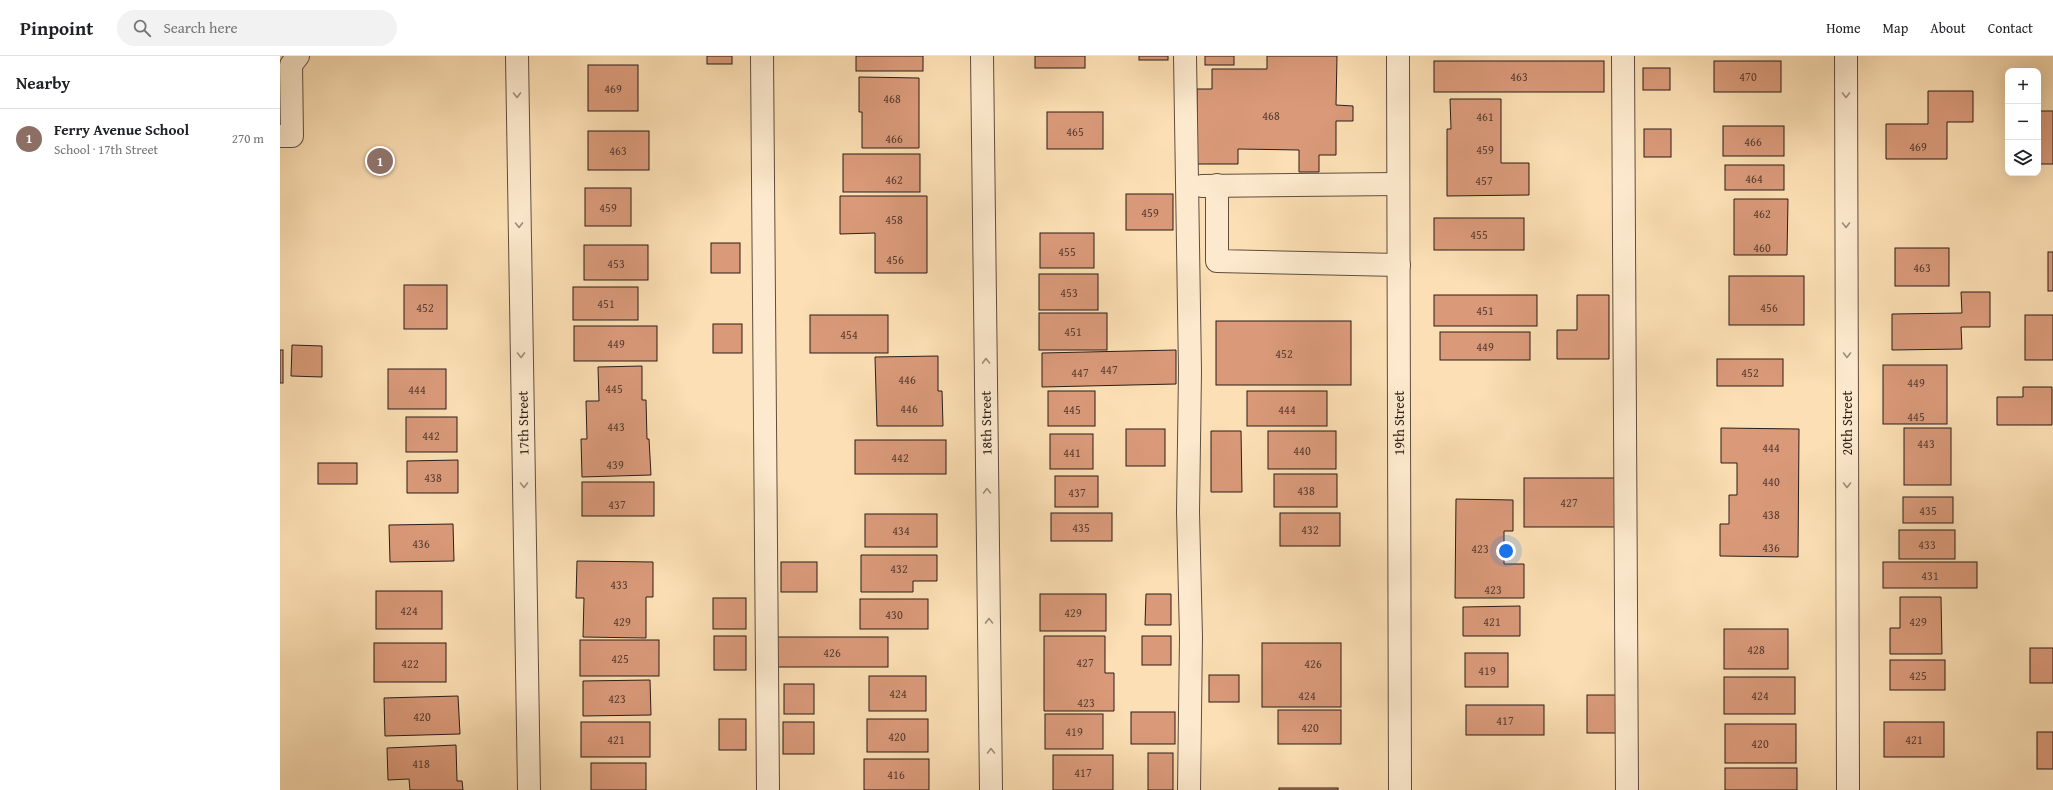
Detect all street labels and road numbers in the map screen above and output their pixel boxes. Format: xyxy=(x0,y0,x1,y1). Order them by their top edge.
street label: 17th Street xyxy=(512,390,534,456)
street label: 18th Street xyxy=(975,390,997,456)
street label: 19th Street xyxy=(1389,391,1409,455)
street label: 20th Street xyxy=(1837,391,1857,455)

